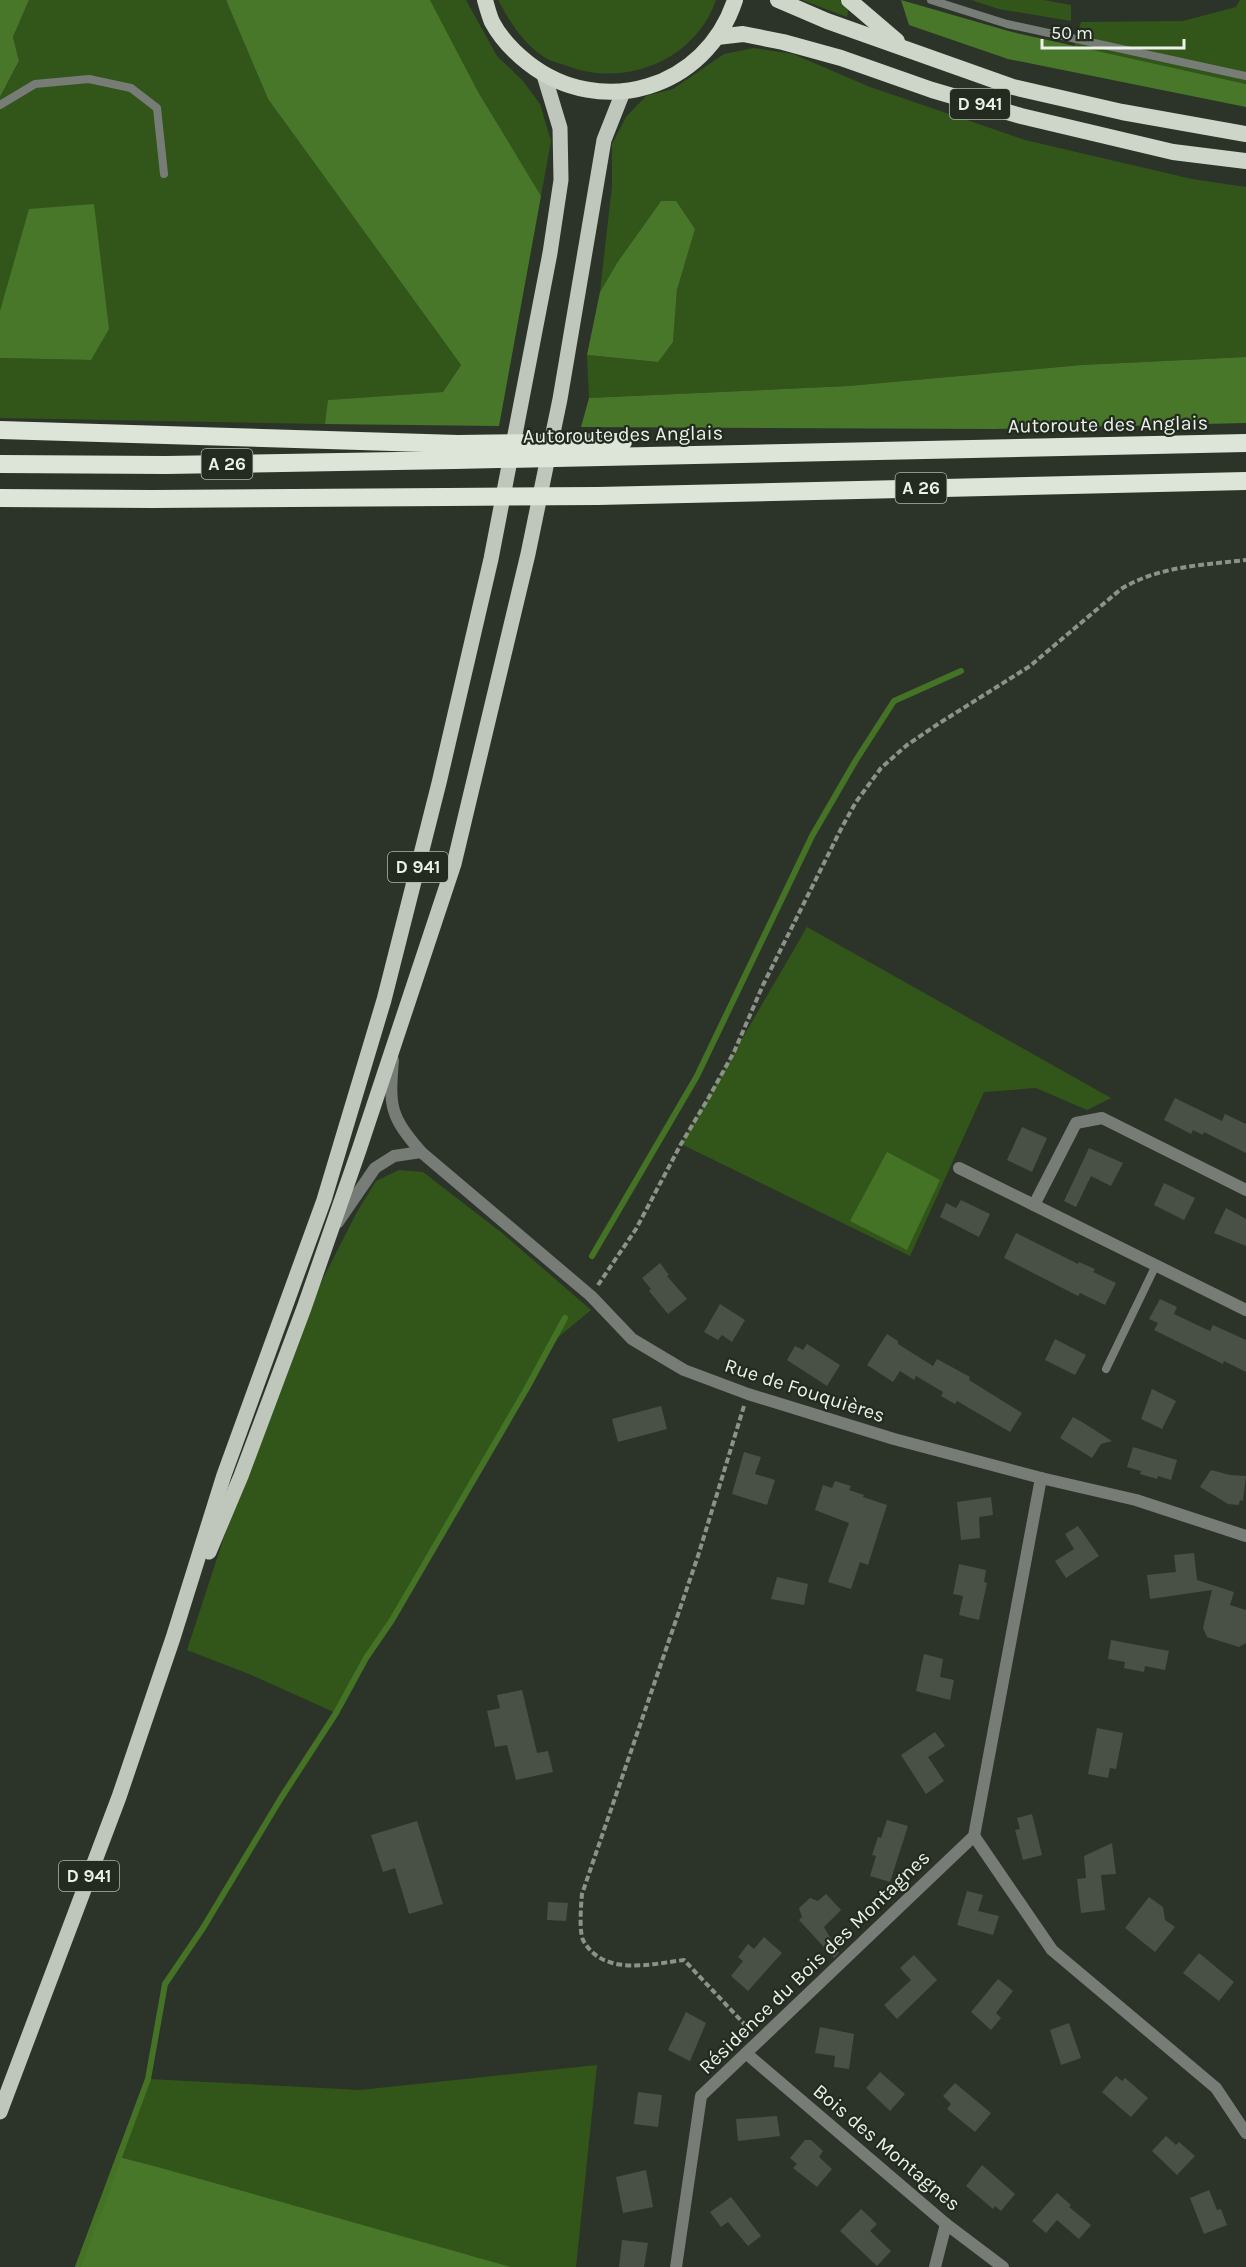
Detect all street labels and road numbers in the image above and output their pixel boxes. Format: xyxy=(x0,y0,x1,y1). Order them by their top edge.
road number: D 941 xyxy=(950,89,1010,119)
street label: Autoroute des Anglais xyxy=(1008,411,1208,438)
street label: Autoroute des Anglais xyxy=(523,421,723,448)
road number: A 26 xyxy=(202,449,252,479)
road number: A 26 xyxy=(896,473,946,503)
road number: D 941 xyxy=(388,852,448,882)
street label: Rue de Fouquières xyxy=(722,1354,888,1427)
street label: Résidence du Bois des Montagnes xyxy=(694,1846,934,2079)
road number: D 941 xyxy=(59,1861,119,1891)
street label: Bois des Montagnes xyxy=(809,2079,965,2216)

